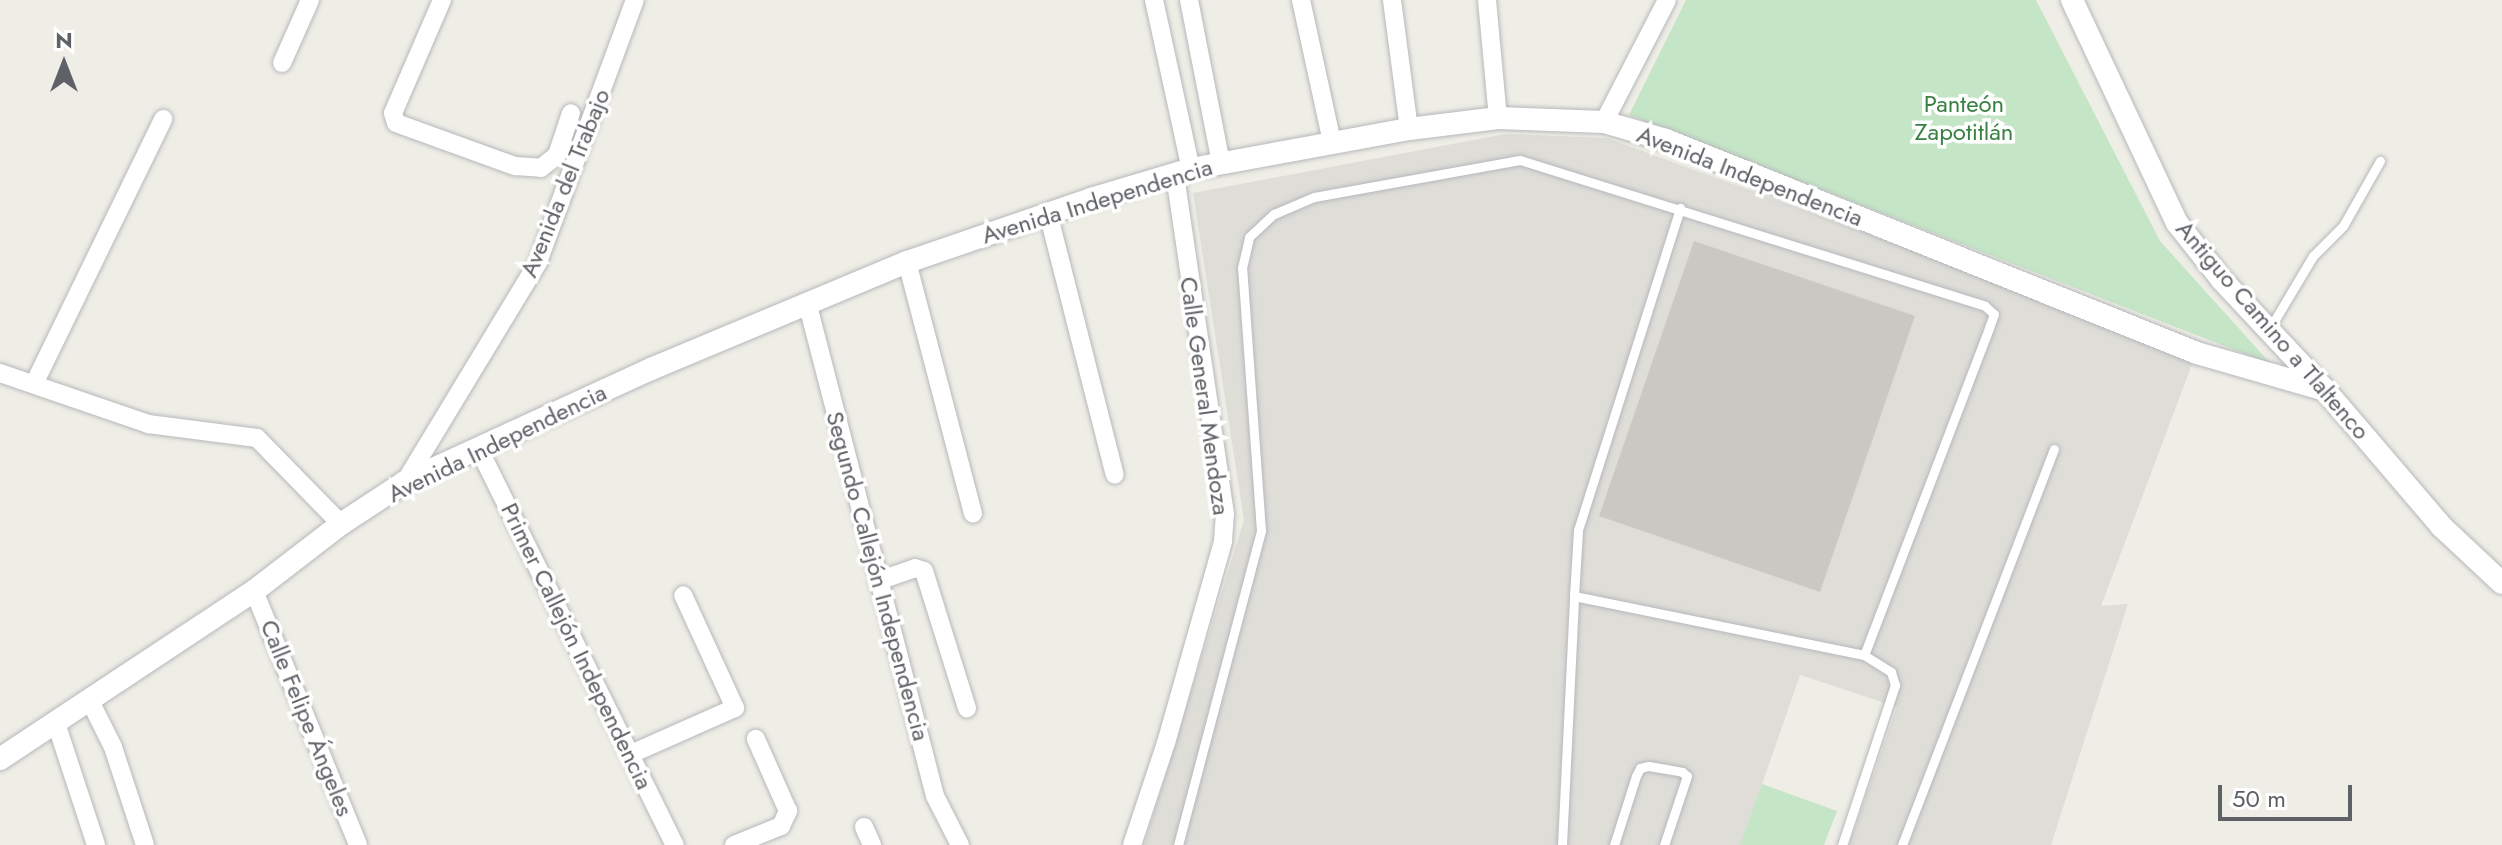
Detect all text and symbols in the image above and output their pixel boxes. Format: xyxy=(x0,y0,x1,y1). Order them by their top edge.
north arrow xyxy=(24,24,104,104)
text: N xyxy=(55,24,73,56)
street label: Avenida del Trabajo xyxy=(514,85,616,281)
park label: Panteón Zapotitlán xyxy=(1915,90,2013,146)
street label: Avenida Independencia xyxy=(1633,120,1867,232)
street label: Avenida Independencia xyxy=(978,152,1216,250)
street label: Antiguo Camino a Tlaltenco xyxy=(2170,215,2376,445)
street label: Calle General Mendoza xyxy=(1174,275,1236,517)
street label: Avenida Independencia xyxy=(383,378,611,508)
street label: Segundo Callejón Independencia xyxy=(820,408,936,744)
street label: Primer Callejón Independencia xyxy=(495,498,659,794)
street label: Calle Felipe Ángeles xyxy=(254,616,360,820)
scale bar xyxy=(2222,769,2356,819)
text: 50 m xyxy=(2232,781,2286,816)

